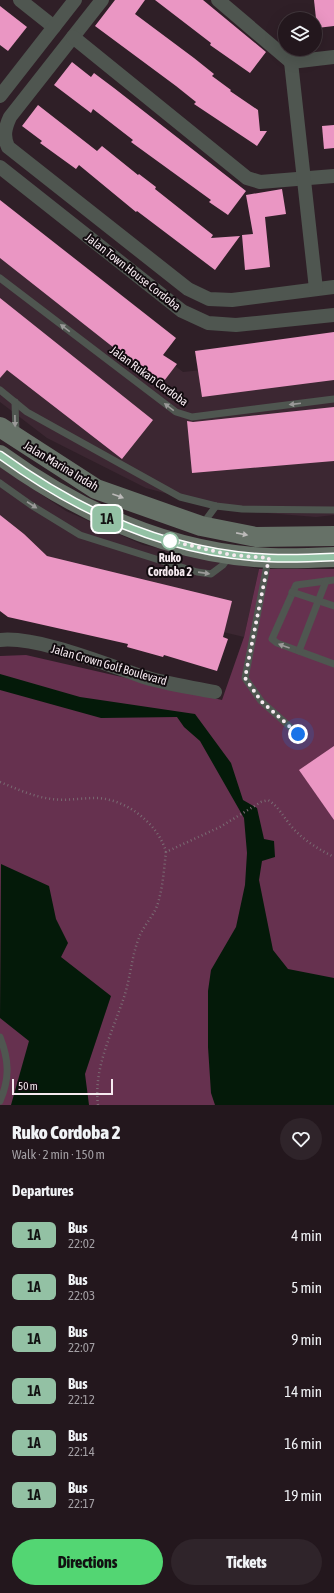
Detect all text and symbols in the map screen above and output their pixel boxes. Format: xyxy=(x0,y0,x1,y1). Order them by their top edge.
map controls xyxy=(278,12,322,56)
button: layers xyxy=(278,12,322,56)
street label: Jalan Town House Cordoba xyxy=(82,230,184,314)
one-way arrow xyxy=(60,324,71,332)
street label: Jalan Rukan Cordoba xyxy=(107,343,191,409)
one-way arrow xyxy=(289,401,301,407)
one-way arrow xyxy=(163,403,174,411)
one-way arrow xyxy=(12,415,19,427)
street label: Jalan Marina Indah xyxy=(21,438,101,494)
one-way arrow xyxy=(112,494,124,500)
one-way arrow xyxy=(26,502,38,509)
line badge: 1A xyxy=(89,506,125,532)
text: 1A xyxy=(100,511,114,527)
marker: Ruko Cordoba 2 xyxy=(161,532,179,550)
one-way arrow xyxy=(236,532,248,538)
place label: Ruko Cordoba 2 xyxy=(148,551,193,579)
one-way arrow xyxy=(198,570,210,576)
street label: Jalan Crown Golf Boulevard xyxy=(49,642,169,688)
one-way arrow xyxy=(278,642,290,648)
your location xyxy=(288,724,308,744)
scale bar xyxy=(12,1077,113,1096)
text: 50 m xyxy=(18,1080,38,1092)
button: heart xyxy=(280,1118,322,1160)
text: Ruko Cordoba 2 xyxy=(12,1121,121,1143)
text: Walk · 2 min · 150 m xyxy=(12,1147,105,1162)
text: Departures xyxy=(12,1182,74,1199)
text: Bus xyxy=(68,1219,88,1236)
text: 1A xyxy=(27,1227,41,1243)
text: 4 min xyxy=(291,1227,322,1244)
text: 22:02 xyxy=(68,1236,95,1251)
text: Bus xyxy=(68,1271,88,1288)
text: 1A xyxy=(27,1279,41,1295)
text: 5 min xyxy=(291,1279,322,1296)
text: 22:03 xyxy=(68,1288,95,1303)
text: Bus xyxy=(68,1323,88,1340)
text: 1A xyxy=(27,1331,41,1347)
text: 9 min xyxy=(291,1331,322,1348)
text: 22:07 xyxy=(68,1340,95,1355)
text: Bus xyxy=(68,1375,88,1392)
text: 1A xyxy=(27,1383,41,1399)
text: 14 min xyxy=(284,1383,322,1400)
text: 22:12 xyxy=(68,1392,95,1407)
text: Bus xyxy=(68,1427,88,1444)
text: 1A xyxy=(27,1435,41,1451)
text: 16 min xyxy=(284,1435,322,1452)
text: 22:14 xyxy=(68,1444,95,1459)
text: Bus xyxy=(68,1479,88,1496)
text: 1A xyxy=(27,1487,41,1503)
text: 19 min xyxy=(284,1487,322,1504)
text: 22:17 xyxy=(68,1496,95,1511)
button: Directions xyxy=(12,1539,163,1585)
button: Tickets xyxy=(171,1539,322,1585)

